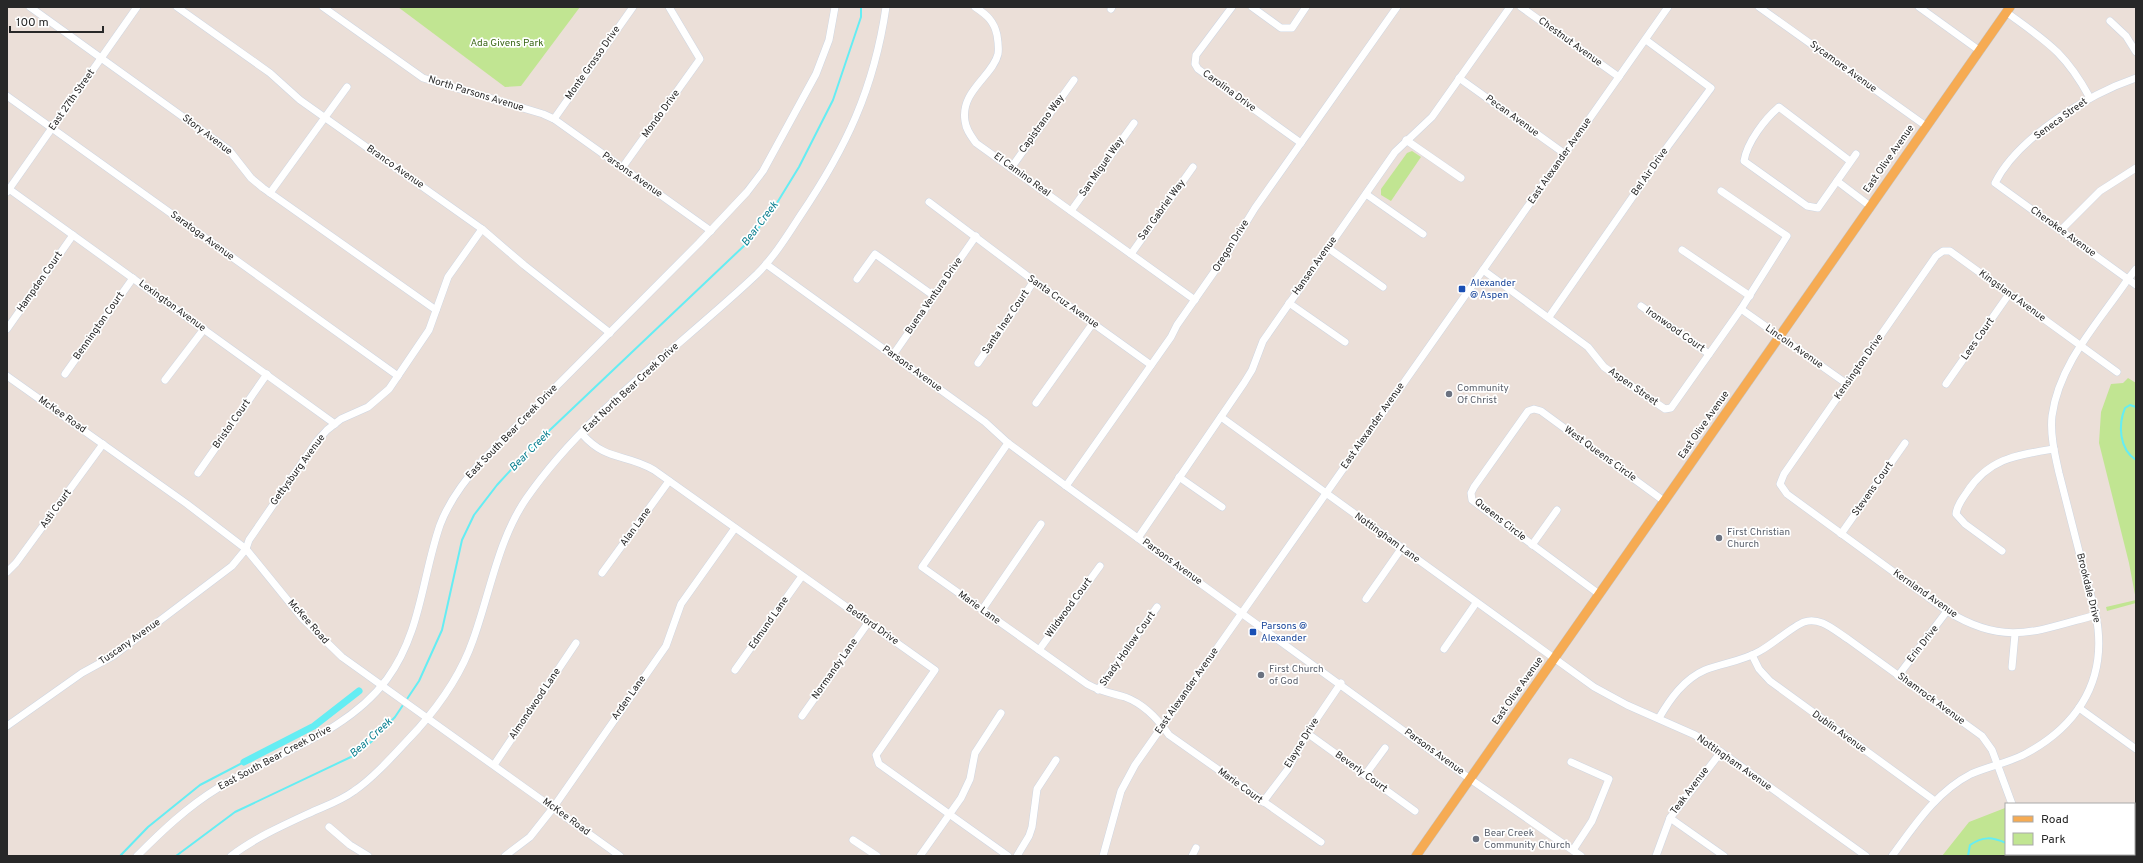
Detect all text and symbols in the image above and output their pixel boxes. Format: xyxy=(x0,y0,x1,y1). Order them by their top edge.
scale bar xyxy=(10,8,103,34)
street label: Chestnut Avenue xyxy=(1535,14,1605,70)
text: 100 m xyxy=(16,15,49,31)
street label: Monte Grosso Drive xyxy=(563,23,623,103)
park label: Ada Givens Park xyxy=(470,37,544,50)
street label: Sycamore Avenue xyxy=(1807,38,1879,96)
street label: East 27th Street xyxy=(46,67,98,133)
street label: Carolina Drive xyxy=(1200,67,1258,115)
street label: North Parsons Avenue xyxy=(427,73,525,115)
street label: Mondo Drive xyxy=(639,87,683,141)
street label: Capistrano Way xyxy=(1016,92,1068,156)
street label: Pecan Avenue xyxy=(1483,92,1541,140)
street label: Seneca Street xyxy=(2032,95,2090,143)
street label: Story Avenue xyxy=(179,112,235,158)
street label: East Alexander Avenue xyxy=(1525,115,1595,207)
street label: East Olive Avenue xyxy=(1861,122,1917,196)
street label: San Miguel Way xyxy=(1077,135,1127,199)
street label: Branco Avenue xyxy=(364,142,426,192)
street label: Bel Air Drive xyxy=(1629,145,1671,199)
street label: Parsons Avenue xyxy=(599,149,665,201)
street label: El Camino Real xyxy=(991,150,1053,200)
street label: San Gabriel Way xyxy=(1135,177,1189,243)
water label: Bear Creek xyxy=(739,198,782,249)
street label: Cherokee Avenue xyxy=(2028,204,2098,260)
street label: Saratoga Avenue xyxy=(167,208,237,264)
street label: Oregon Drive xyxy=(1210,217,1252,275)
street label: Hansen Avenue xyxy=(1290,234,1340,298)
street label: Hampden Court xyxy=(14,249,66,315)
street label: Buena Ventura Drive xyxy=(903,255,965,337)
street label: Kingsland Avenue xyxy=(1976,267,2048,325)
street label: Santa Cruz Avenue xyxy=(1025,272,1101,332)
street label: Lexington Avenue xyxy=(136,277,208,335)
place label: Alexander @ Aspen xyxy=(1470,277,1516,302)
marker: Alexander @ Aspen xyxy=(1457,284,1467,294)
street label: Santa Inez Court xyxy=(980,287,1032,357)
street label: Bennington Court xyxy=(71,289,127,363)
street label: Ironwood Court xyxy=(1643,305,1707,355)
street label: Lees Court xyxy=(1959,315,1998,363)
street label: Lincoln Avenue xyxy=(1762,322,1826,372)
street label: Kensington Drive xyxy=(1832,332,1886,402)
street label: East North Bear Creek Drive xyxy=(580,340,682,436)
street label: Parsons Avenue xyxy=(879,343,945,395)
street label: Aspen Street xyxy=(1605,365,1661,409)
street label: East Alexander Avenue xyxy=(1338,380,1408,472)
street label: East South Bear Creek Drive xyxy=(464,382,560,482)
place label: Community Of Christ xyxy=(1457,382,1509,407)
street label: East Olive Avenue xyxy=(1676,388,1732,462)
marker: Community Of Christ xyxy=(1444,389,1454,399)
street label: McKee Road xyxy=(35,394,89,436)
street label: Bristol Court xyxy=(210,397,254,451)
street label: West Queens Circle xyxy=(1561,423,1639,485)
water label: Bear Creek xyxy=(507,428,553,474)
street label: Gettysburg Avenue xyxy=(268,432,328,508)
street label: Stevens Court xyxy=(1849,459,1897,519)
street label: Asti Court xyxy=(37,487,75,531)
street label: Queens Circle xyxy=(1471,496,1529,544)
street label: Alan Lane xyxy=(618,505,654,549)
street label: Nottingham Lane xyxy=(1352,510,1422,566)
place label: First Christian Church xyxy=(1727,526,1790,551)
marker: First Christian Church xyxy=(1714,533,1724,543)
street label: Parsons Avenue xyxy=(1139,536,1205,588)
street label: Brookdale Drive xyxy=(2073,552,2103,624)
street label: Kernland Avenue xyxy=(1890,567,1960,621)
street label: Wildwood Court xyxy=(1043,575,1095,641)
street label: Marie Lane xyxy=(955,588,1003,628)
street label: Edmund Lane xyxy=(746,594,792,652)
street label: McKee Road xyxy=(284,597,332,647)
street label: Bedford Drive xyxy=(843,602,901,648)
street label: Shady Hollow Court xyxy=(1097,609,1159,689)
street label: Tuscany Avenue xyxy=(97,616,163,668)
place label: Parsons @ Alexander xyxy=(1261,620,1307,645)
street label: Erin Drive xyxy=(1904,623,1942,665)
marker: Parsons @ Alexander xyxy=(1248,627,1258,637)
street label: Normandy Lane xyxy=(809,636,861,702)
street label: East Alexander Avenue xyxy=(1152,645,1222,737)
street label: East Olive Avenue xyxy=(1490,654,1546,728)
place label: First Church of God xyxy=(1269,663,1324,688)
street label: Almondwood Lane xyxy=(506,666,564,742)
marker: First Church of God xyxy=(1256,670,1266,680)
street label: Shamrock Avenue xyxy=(1895,670,1967,728)
street label: Arden Lane xyxy=(609,673,649,723)
street label: Dublin Avenue xyxy=(1809,708,1869,756)
water label: Bear Creek xyxy=(347,715,396,761)
street label: Elayne Drive xyxy=(1282,715,1322,771)
street label: East South Bear Creek Drive xyxy=(216,723,334,793)
street label: Parsons Avenue xyxy=(1401,726,1467,778)
street label: Nottingham Avenue xyxy=(1694,732,1774,794)
street label: Beverly Court xyxy=(1332,748,1390,796)
street label: Marie Court xyxy=(1215,765,1265,807)
street label: Teak Avenue xyxy=(1668,765,1712,817)
street label: McKee Road xyxy=(540,795,592,839)
legend xyxy=(2005,803,2135,855)
text: Road xyxy=(2041,812,2069,828)
place label: Bear Creek Community Church xyxy=(1484,827,1570,852)
text: Park xyxy=(2041,832,2066,848)
marker: Bear Creek Community Church xyxy=(1471,834,1481,844)

